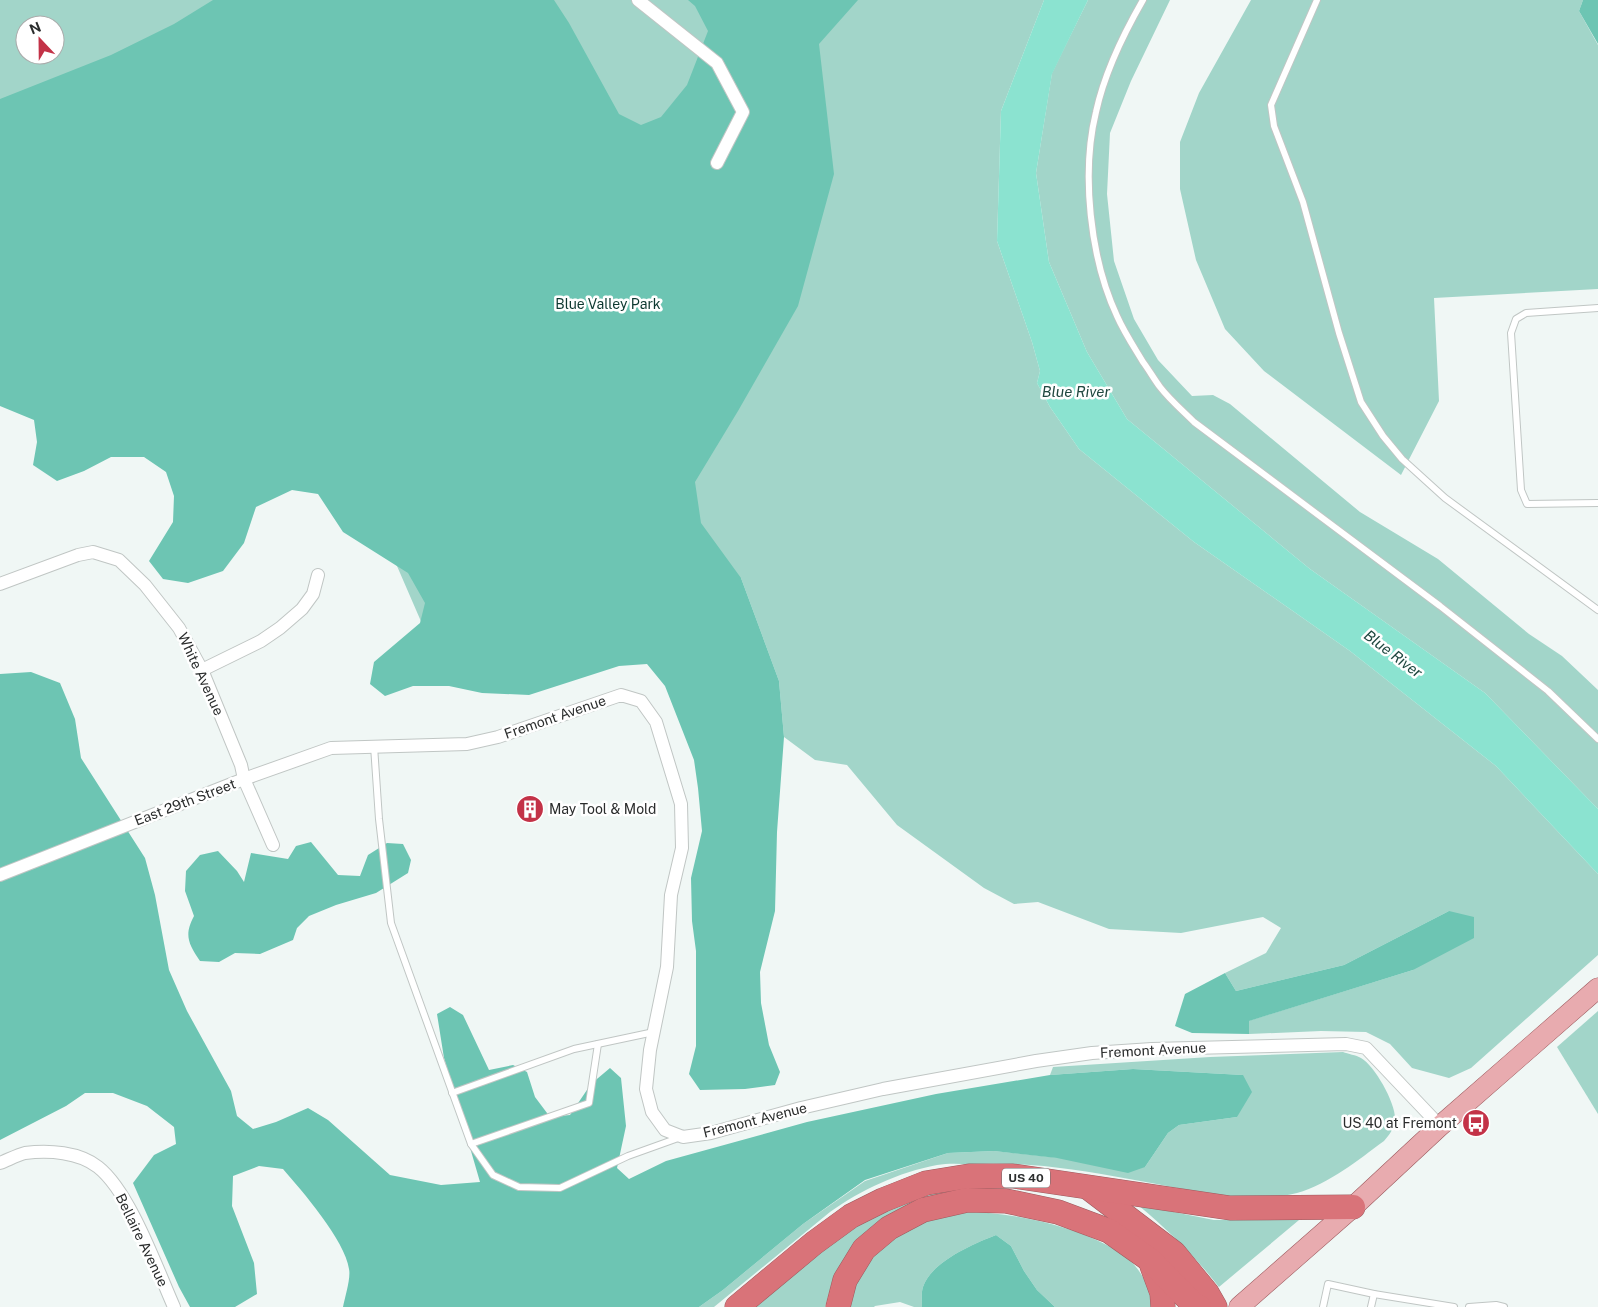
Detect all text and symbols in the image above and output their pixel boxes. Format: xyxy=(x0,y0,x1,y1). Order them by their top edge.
north arrow xyxy=(15,15,65,65)
text: N xyxy=(27,18,43,37)
park label: Blue Valley Park xyxy=(555,296,661,312)
water label: Blue River xyxy=(1042,383,1110,400)
water label: Blue River xyxy=(1361,626,1426,681)
street label: White Avenue xyxy=(175,630,227,718)
street label: Fremont Avenue xyxy=(502,692,608,742)
street label: East 29th Street xyxy=(132,775,238,829)
building icon: May Tool & Mold xyxy=(515,794,545,824)
place label: May Tool & Mold xyxy=(549,801,656,817)
street label: Fremont Avenue xyxy=(1099,1039,1207,1061)
street label: Fremont Avenue xyxy=(701,1099,809,1141)
bus stop icon: US 40 at Fremont xyxy=(1461,1108,1491,1138)
place label: US 40 at Fremont xyxy=(1342,1115,1457,1131)
road number: US 40 xyxy=(1002,1168,1050,1188)
street label: Bellaire Avenue xyxy=(113,1191,171,1289)

